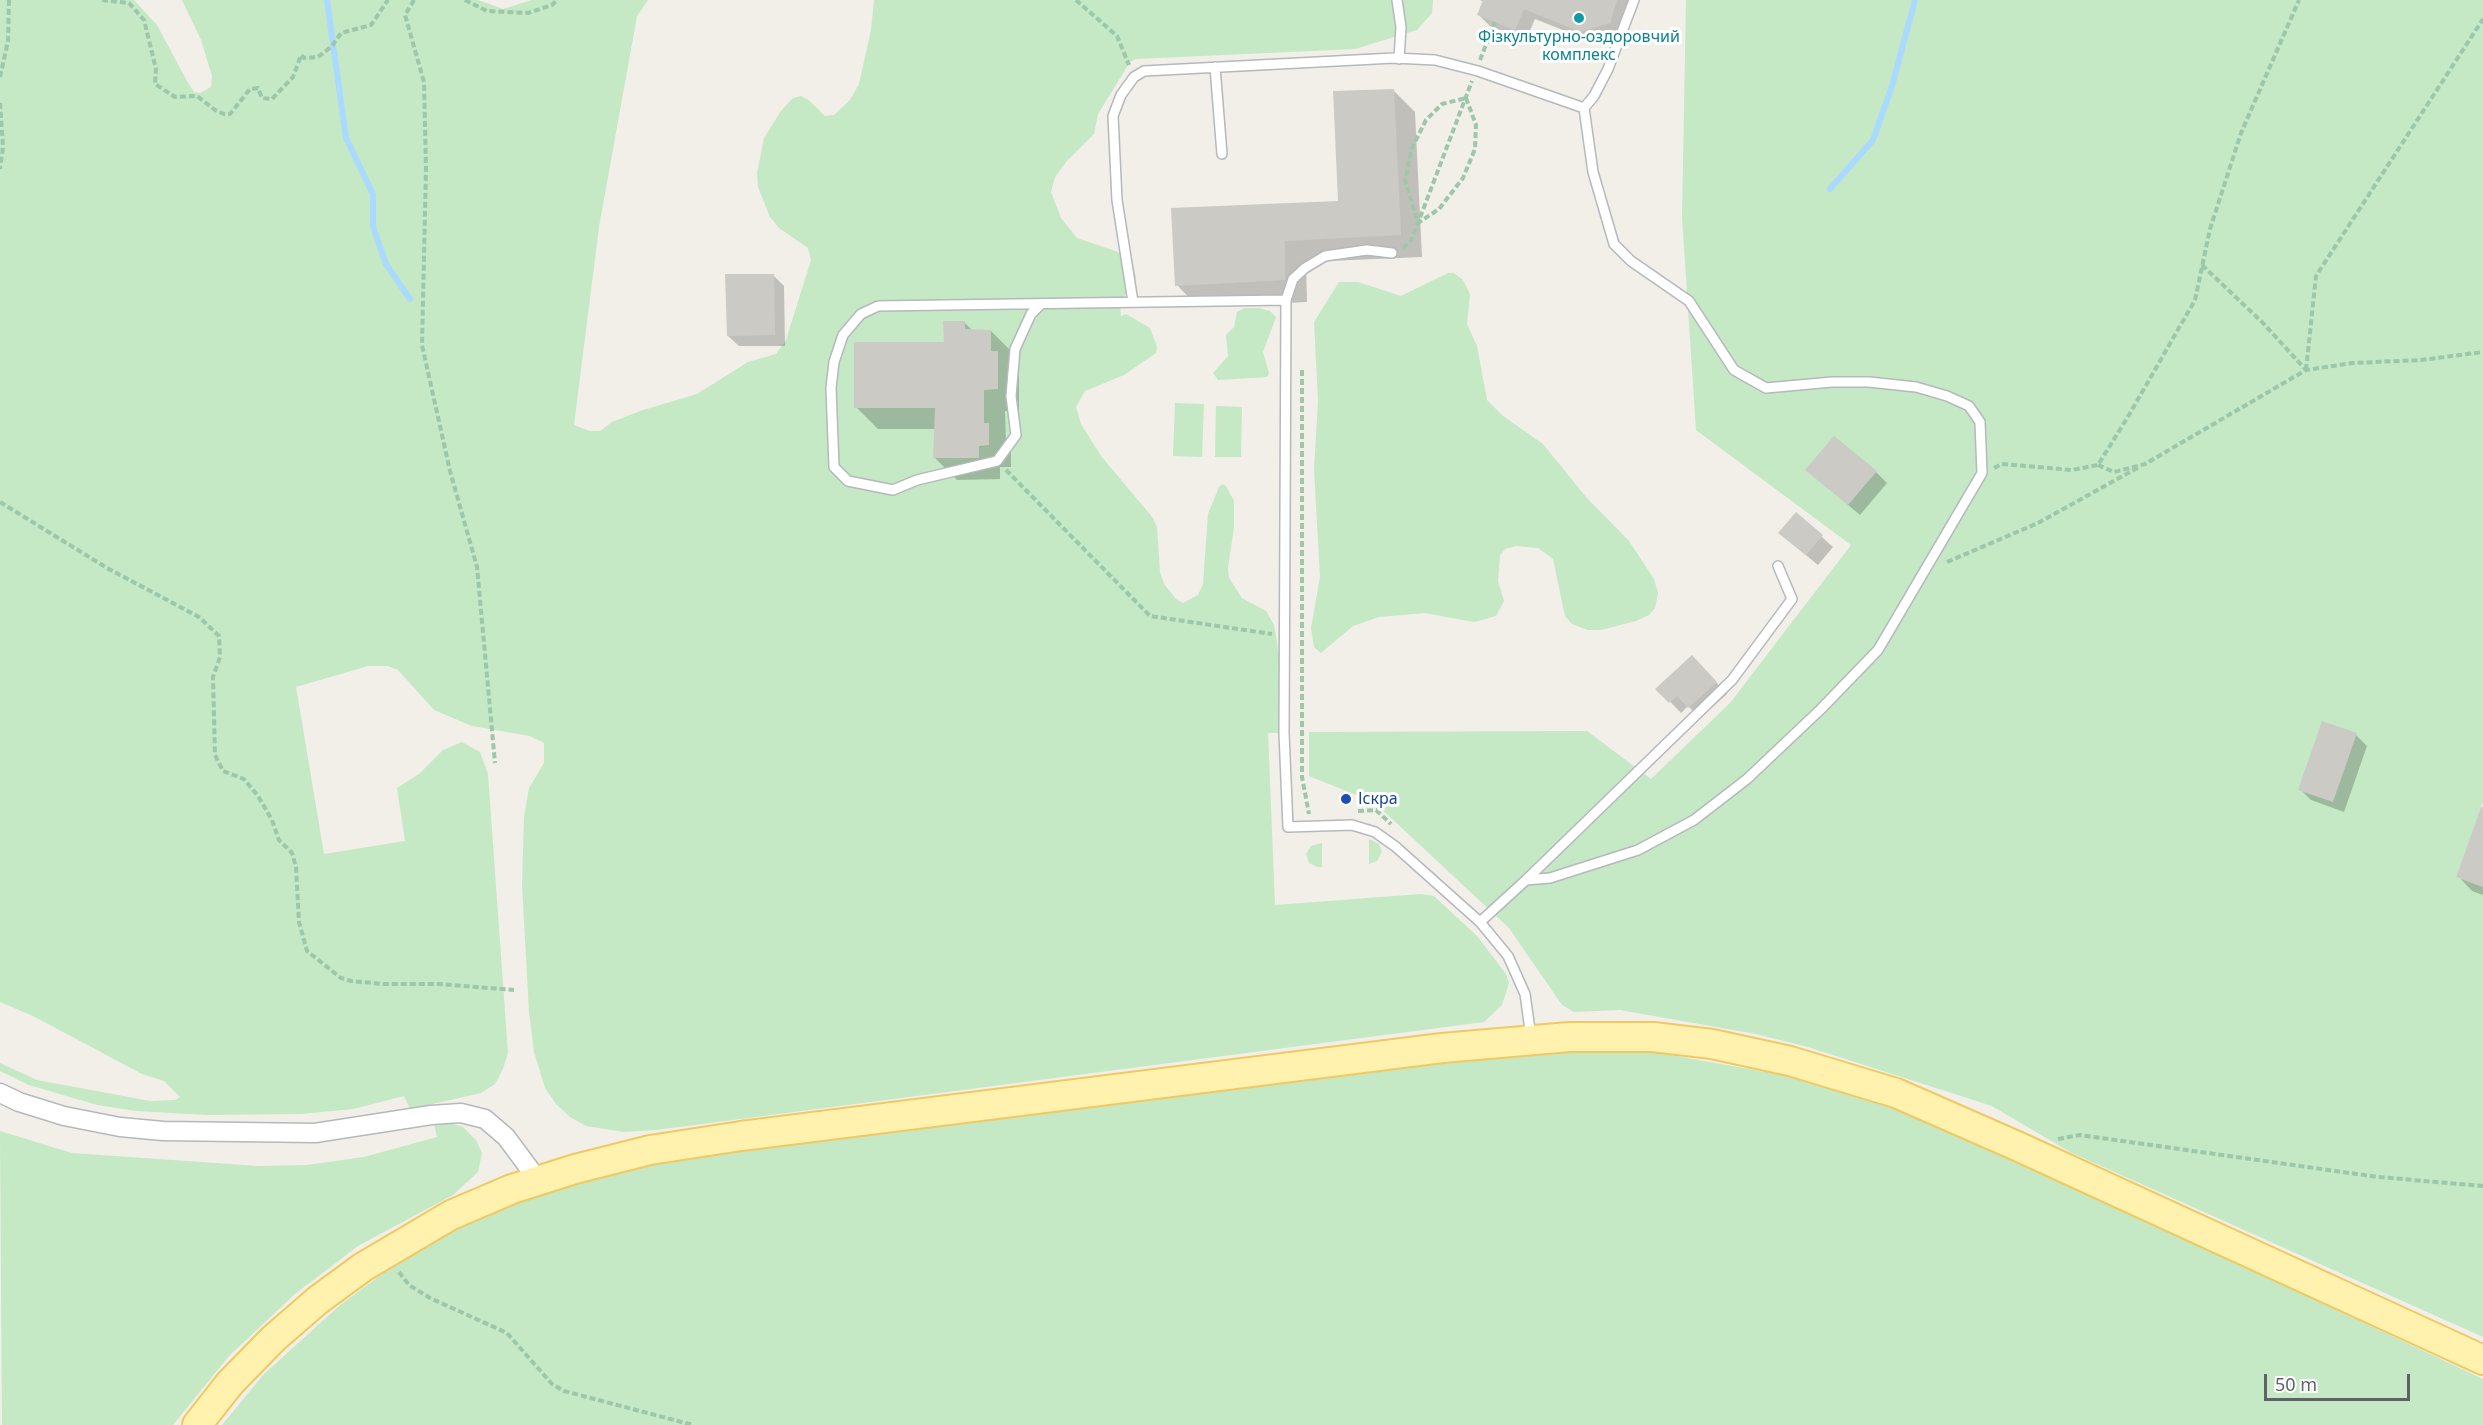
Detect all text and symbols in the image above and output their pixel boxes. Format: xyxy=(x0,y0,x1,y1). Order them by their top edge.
marker: Фізкультурно-оздоровчий комплекс xyxy=(1572,11,1586,25)
place label: Фізкультурно-оздоровчий комплекс xyxy=(1478,27,1680,65)
place label: Іскра xyxy=(1358,789,1398,809)
marker: Іскра xyxy=(1339,792,1353,806)
scale bar xyxy=(2267,1362,2412,1400)
text: 50 m xyxy=(2275,1372,2317,1396)

